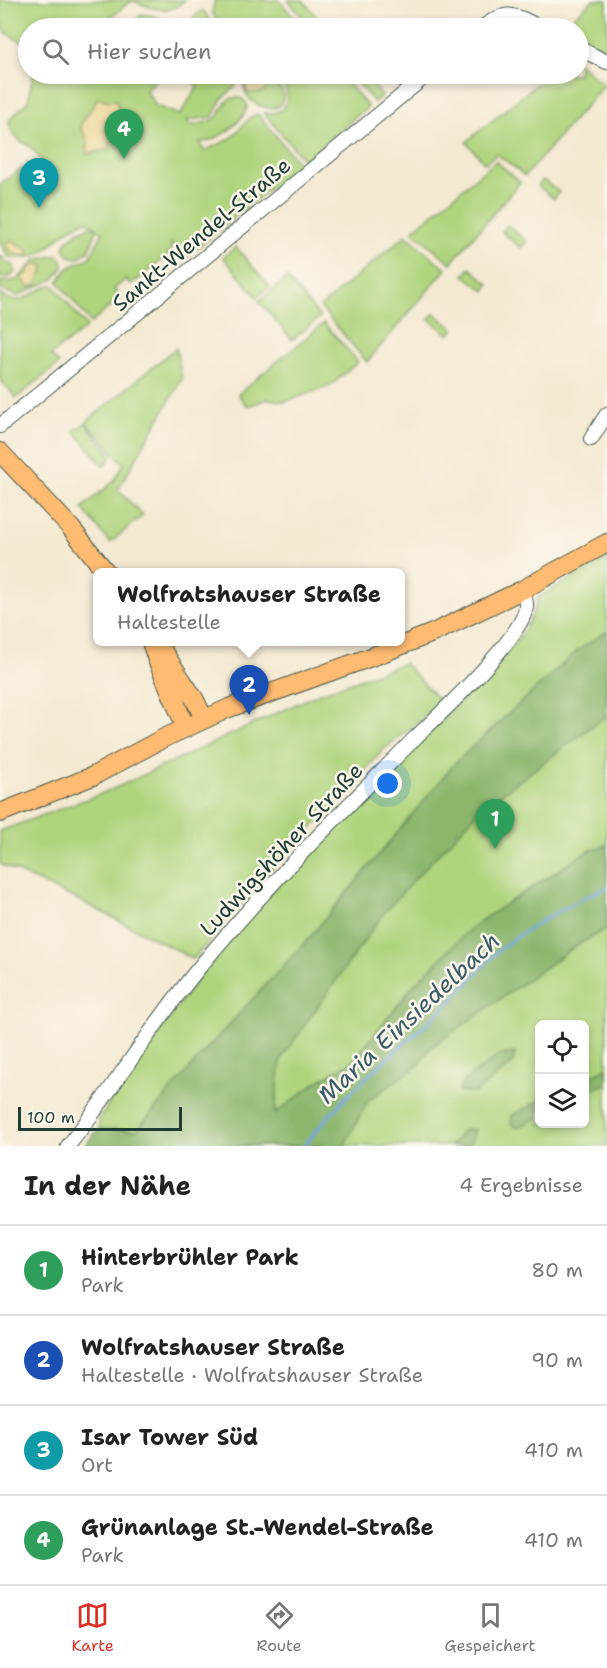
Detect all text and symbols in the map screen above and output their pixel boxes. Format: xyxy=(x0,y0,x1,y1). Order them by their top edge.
search box xyxy=(18,18,589,84)
icon: search xyxy=(39,35,72,68)
text: Hier suchen xyxy=(87,37,212,66)
pin: 4 xyxy=(104,110,144,159)
street label: Sankt-Wendel-Straße xyxy=(106,151,297,318)
pin: 3 xyxy=(20,158,58,208)
popup xyxy=(93,568,405,646)
text: Wolfratshauser Straße xyxy=(117,580,381,609)
text: Haltestelle xyxy=(117,609,221,635)
pin: 2 xyxy=(230,666,268,715)
street label: Ludwigshöher Straße xyxy=(193,756,369,942)
your location xyxy=(373,769,402,798)
pin: 1 xyxy=(476,800,514,849)
water label: Maria Einsiedelbach xyxy=(311,925,507,1111)
map controls xyxy=(535,1020,589,1128)
button: locate xyxy=(535,1020,589,1074)
button: layers xyxy=(535,1074,589,1128)
scale bar xyxy=(18,1104,182,1132)
text: 100 m xyxy=(27,1107,75,1128)
text: In der Nähe xyxy=(24,1168,191,1203)
text: 4 Ergebnisse xyxy=(459,1172,583,1198)
text: Hinterbrühler Park xyxy=(81,1243,299,1272)
text: 1 xyxy=(39,1257,48,1283)
text: 80 m xyxy=(531,1257,583,1283)
text: Park xyxy=(81,1272,124,1298)
text: Wolfratshauser Straße xyxy=(81,1333,345,1362)
text: 2 xyxy=(37,1347,51,1373)
text: 90 m xyxy=(531,1347,583,1373)
text: Haltestelle · Wolfratshauser Straße xyxy=(81,1362,423,1388)
text: Isar Tower Süd xyxy=(81,1423,258,1452)
text: 3 xyxy=(37,1437,51,1463)
text: 410 m xyxy=(524,1437,583,1463)
text: Ort xyxy=(81,1452,113,1478)
text: Grünanlage St.-Wendel-Straße xyxy=(81,1513,434,1542)
text: 4 xyxy=(37,1527,51,1553)
text: 410 m xyxy=(524,1527,583,1553)
text: Park xyxy=(81,1542,124,1568)
tab: Karte xyxy=(71,1599,114,1656)
tab: Route xyxy=(257,1599,302,1656)
tab: Gespeichert xyxy=(444,1599,536,1656)

